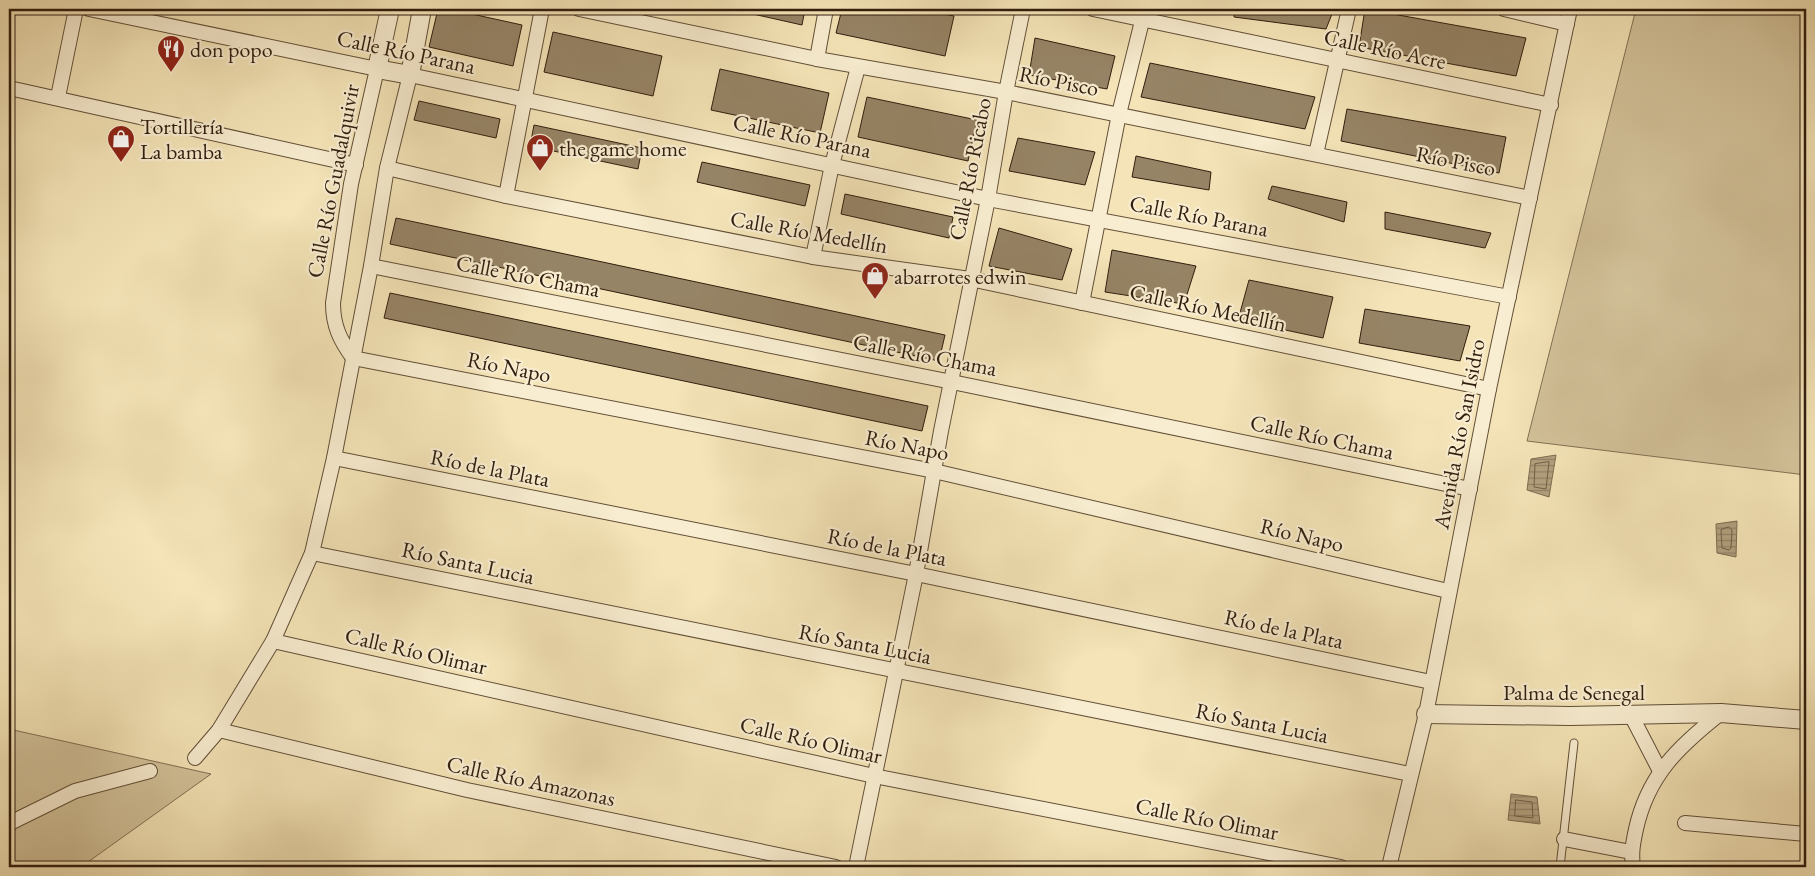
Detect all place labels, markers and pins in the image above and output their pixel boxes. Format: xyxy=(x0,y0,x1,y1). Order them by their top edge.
restaurant icon: don popo xyxy=(156,34,186,73)
place label: don popo xyxy=(190,35,273,64)
place label: Tortillería La bamba xyxy=(140,112,224,166)
shop icon: Tortillería La bamba xyxy=(106,124,136,163)
shop icon: the game home xyxy=(525,133,555,172)
place label: the game home xyxy=(559,134,687,163)
shop icon: abarrotes edwin xyxy=(860,261,890,300)
place label: abarrotes edwin xyxy=(894,262,1027,291)

